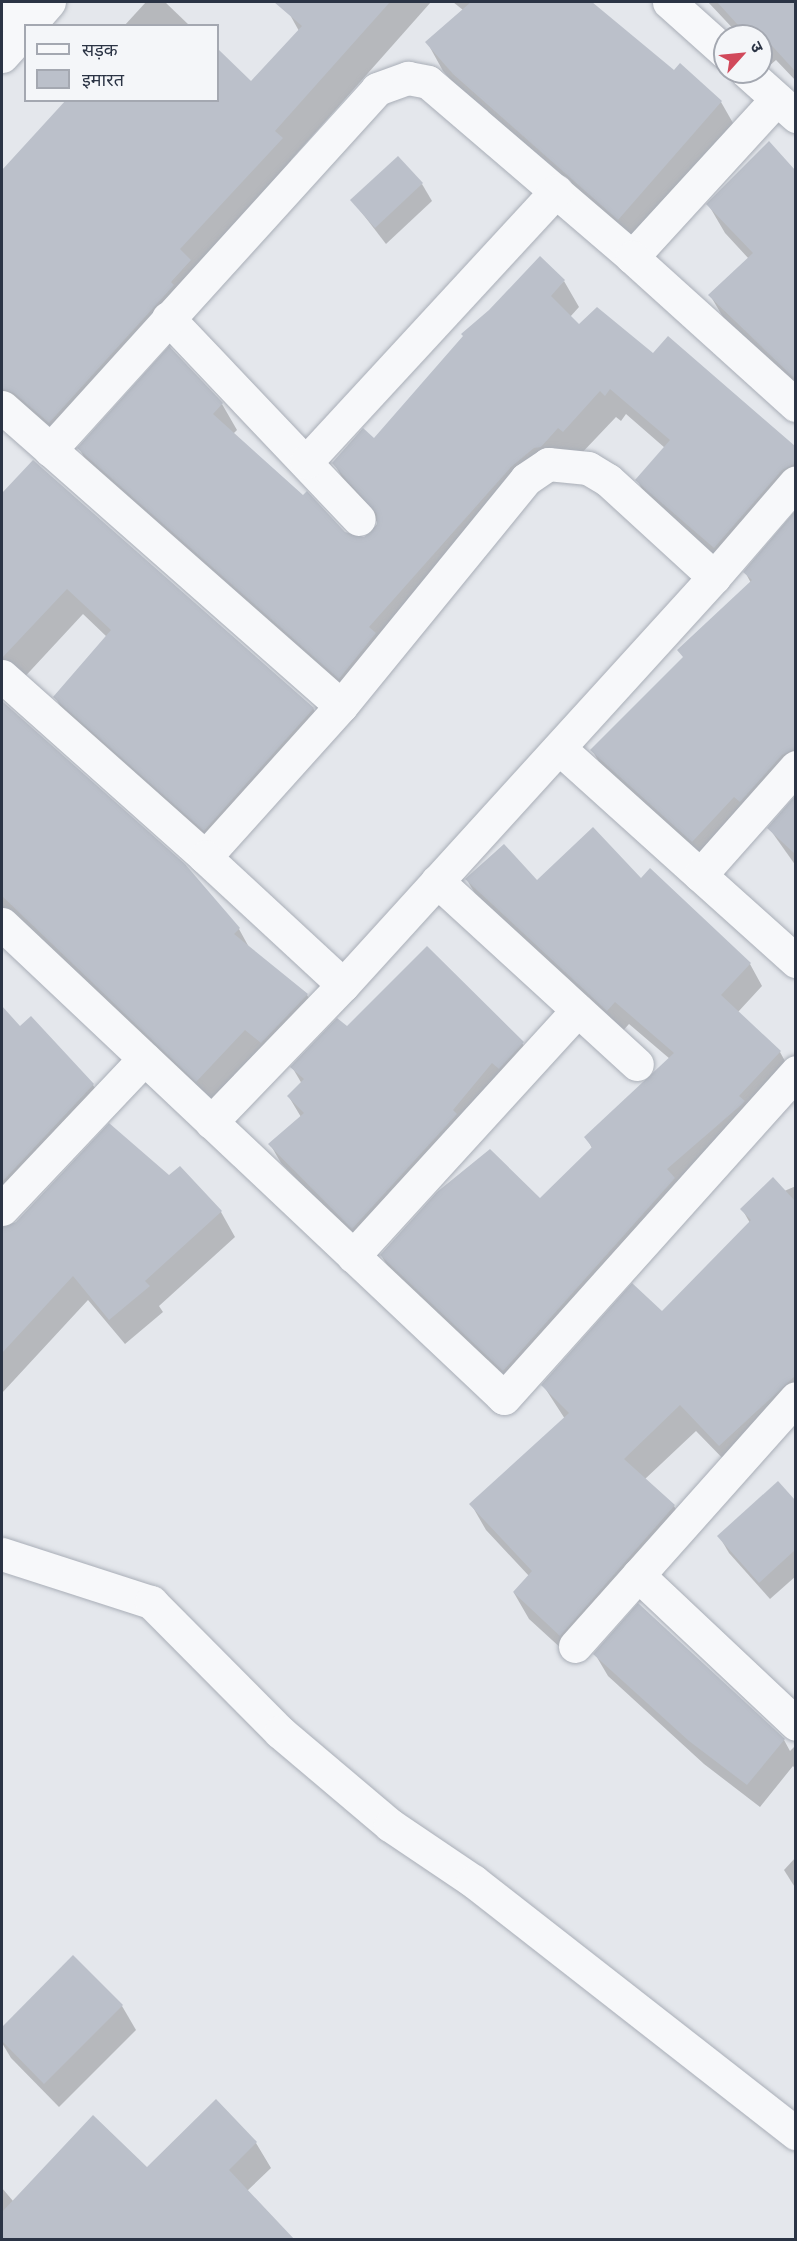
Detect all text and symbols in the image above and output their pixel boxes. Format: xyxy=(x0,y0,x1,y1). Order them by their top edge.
legend xyxy=(24,24,219,102)
north arrow xyxy=(713,24,773,84)
text: सड़क xyxy=(82,37,118,61)
text: उ xyxy=(745,38,769,56)
text: इमारत xyxy=(82,67,124,91)

